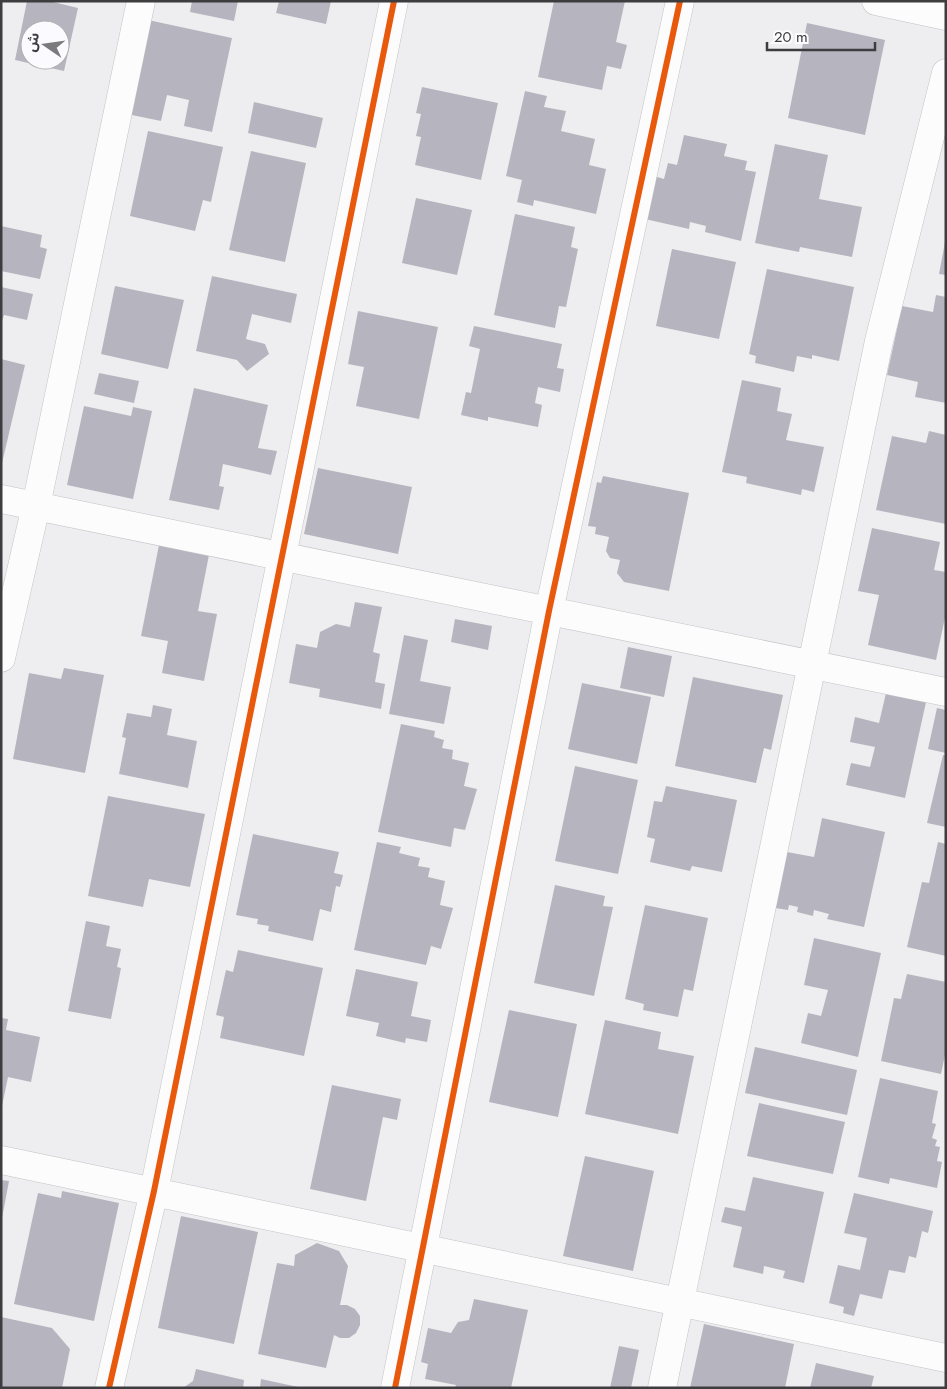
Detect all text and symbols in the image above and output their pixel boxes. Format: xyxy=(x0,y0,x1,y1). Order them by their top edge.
north arrow xyxy=(20,20,70,70)
scale bar xyxy=(767,20,874,52)
text: 20 m xyxy=(774,26,808,48)
text: ش xyxy=(20,30,44,54)

